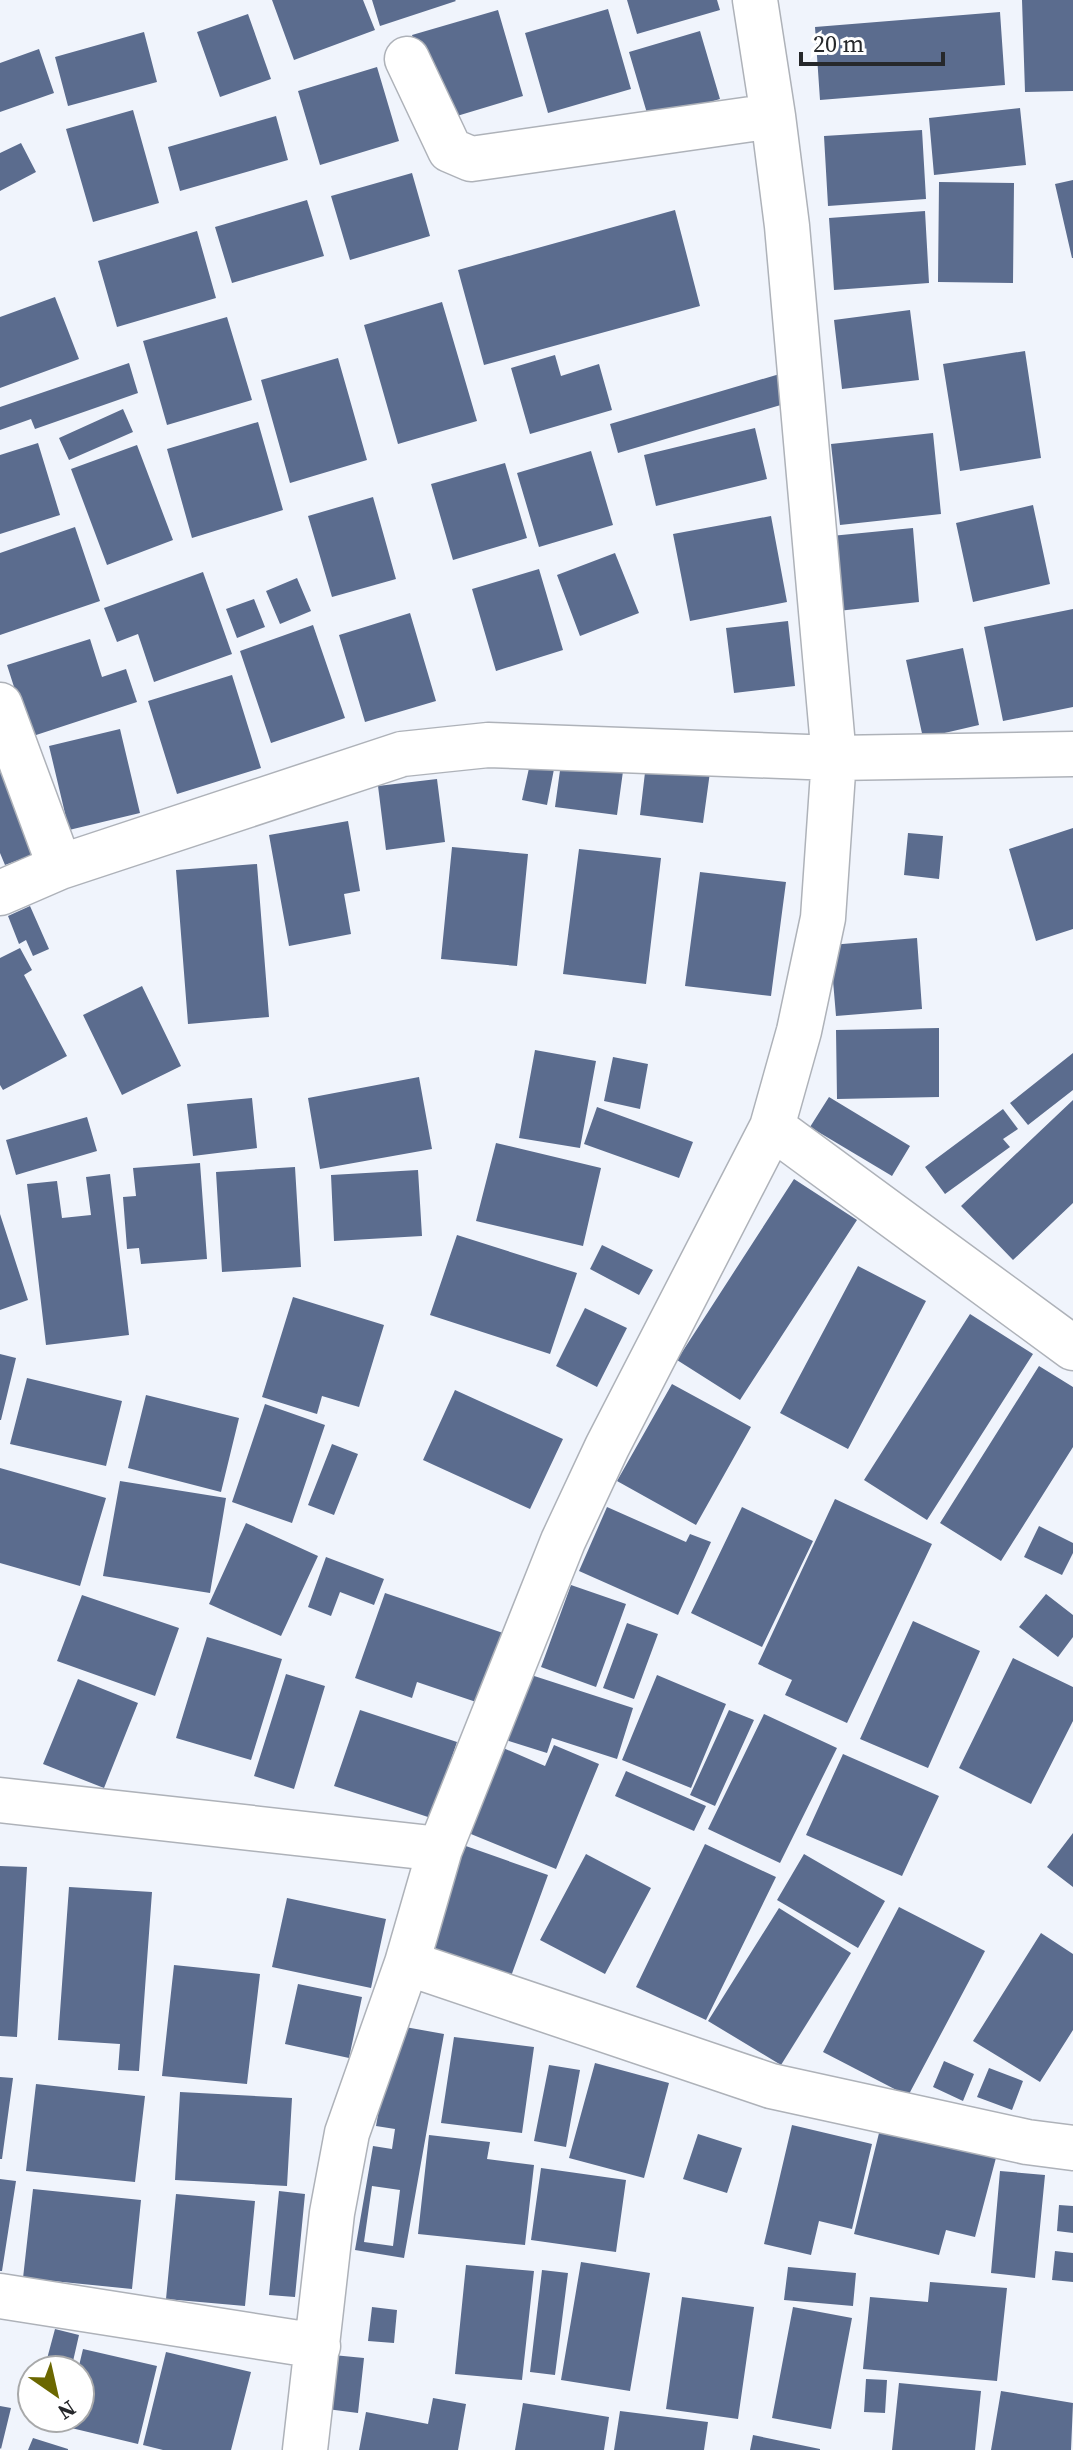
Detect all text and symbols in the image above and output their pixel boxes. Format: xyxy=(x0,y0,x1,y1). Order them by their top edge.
scale bar xyxy=(801,16,943,66)
text: 20 m xyxy=(813,27,864,60)
north arrow xyxy=(16,2354,96,2434)
text: N xyxy=(52,2394,82,2427)

